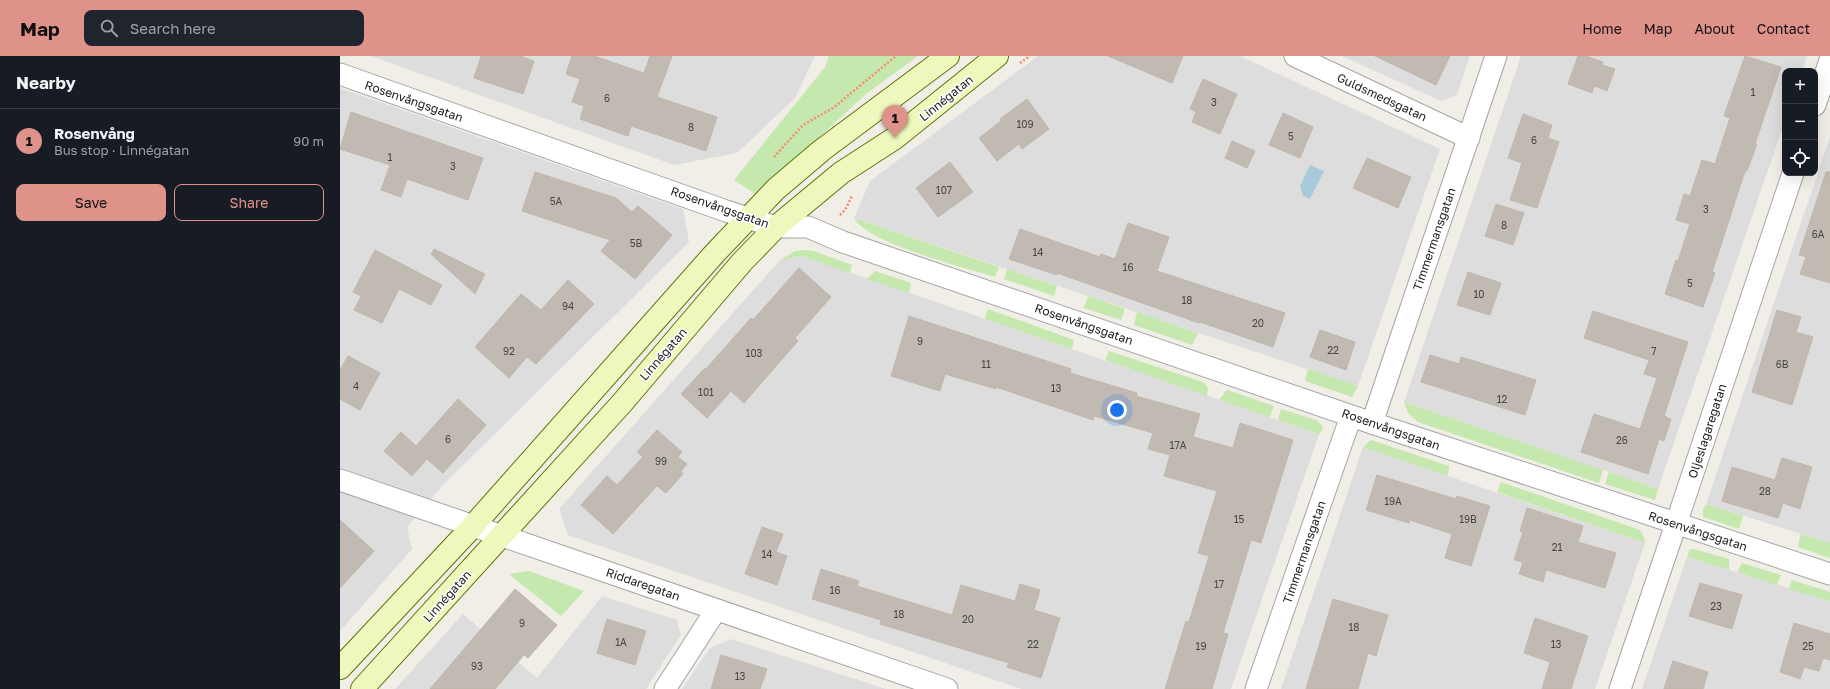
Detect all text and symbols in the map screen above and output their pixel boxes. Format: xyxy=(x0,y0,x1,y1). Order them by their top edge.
search box xyxy=(84,10,364,46)
text: Map xyxy=(20,17,60,40)
icon: search xyxy=(98,17,120,39)
text: Search here xyxy=(130,19,216,37)
text: Home xyxy=(1582,20,1622,37)
text: Map xyxy=(1644,20,1672,37)
text: About xyxy=(1694,20,1735,37)
text: Contact xyxy=(1757,20,1810,37)
map controls xyxy=(1782,68,1818,176)
button: + xyxy=(1782,68,1818,104)
street label: Guldsmedsgatan xyxy=(1335,70,1429,124)
text: Nearby xyxy=(16,72,76,93)
street label: Linnégatan xyxy=(916,72,976,124)
street label: Rosenvångsgatan xyxy=(363,77,465,125)
house number: 1 xyxy=(1751,86,1756,98)
house number: 6 xyxy=(604,92,610,104)
house number: 3 xyxy=(1211,96,1217,108)
button: − xyxy=(1782,104,1818,140)
pin: 1 xyxy=(882,105,908,138)
house number: 109 xyxy=(1016,118,1034,130)
house number: 8 xyxy=(688,121,694,133)
text: Rosenvång xyxy=(54,124,135,142)
house number: 5 xyxy=(1288,130,1294,142)
text: 1 xyxy=(26,133,32,149)
text: 90 m xyxy=(293,133,324,149)
house number: 6 xyxy=(1531,134,1537,146)
button: locate xyxy=(1782,140,1818,176)
text: Bus stop · Linnégatan xyxy=(54,142,189,158)
house number: 1 xyxy=(388,151,393,163)
house number: 3 xyxy=(450,160,456,172)
street label: Rosenvångsgatan xyxy=(669,183,771,231)
button: Save xyxy=(16,184,166,221)
button: Share xyxy=(174,184,324,221)
house number: 107 xyxy=(936,184,952,196)
street label: Timmermansgatan xyxy=(1409,186,1459,292)
house number: 5A xyxy=(550,195,563,207)
house number: 3 xyxy=(1703,203,1709,215)
house number: 8 xyxy=(1501,219,1507,231)
house number: 6A xyxy=(1812,228,1825,240)
house number: 5B xyxy=(630,237,643,249)
house number: 14 xyxy=(1033,246,1043,258)
house number: 16 xyxy=(1123,261,1133,273)
house number: 5 xyxy=(1687,277,1693,289)
house number: 10 xyxy=(1473,288,1485,300)
house number: 18 xyxy=(1182,294,1192,306)
house number: 94 xyxy=(562,300,574,312)
street label: Rosenvångsgatan xyxy=(1033,300,1135,348)
house number: 20 xyxy=(1252,317,1264,329)
street label: Linnégatan xyxy=(636,325,690,383)
house number: 9 xyxy=(917,335,923,347)
house number: 22 xyxy=(1327,344,1339,356)
house number: 92 xyxy=(503,345,515,357)
house number: 7 xyxy=(1651,345,1657,357)
house number: 103 xyxy=(746,347,763,359)
house number: 11 xyxy=(981,358,991,370)
house number: 6B xyxy=(1776,358,1789,370)
house number: 4 xyxy=(353,380,359,392)
house number: 13 xyxy=(1051,382,1061,394)
street label: Oljeslagaregatan xyxy=(1685,382,1729,480)
house number: 101 xyxy=(698,386,714,398)
house number: 12 xyxy=(1497,393,1508,405)
your location xyxy=(1107,400,1127,420)
street label: Rosenvångsgatan xyxy=(1340,405,1442,453)
house number: 6 xyxy=(445,433,451,445)
house number: 26 xyxy=(1616,434,1628,446)
house number: 17A xyxy=(1170,439,1187,451)
house number: 99 xyxy=(655,455,667,467)
house number: 28 xyxy=(1759,485,1771,497)
house number: 19A xyxy=(1384,495,1402,507)
street label: Timmermansgatan xyxy=(1279,499,1329,605)
street label: Rosenvångsgatan xyxy=(1647,508,1749,554)
house number: 15 xyxy=(1234,513,1245,525)
house number: 19B xyxy=(1459,513,1477,525)
house number: 21 xyxy=(1552,541,1562,553)
house number: 14 xyxy=(762,548,772,560)
street label: Riddaregatan xyxy=(604,564,682,604)
street label: Linnégatan xyxy=(420,567,474,625)
house number: 17 xyxy=(1214,578,1224,590)
house number: 16 xyxy=(830,584,840,596)
house number: 23 xyxy=(1710,600,1722,612)
house number: 18 xyxy=(894,608,904,620)
house number: 20 xyxy=(962,613,974,625)
house number: 9 xyxy=(519,617,525,629)
house number: 18 xyxy=(1349,621,1359,633)
house number: 1A xyxy=(615,636,627,648)
house number: 22 xyxy=(1027,638,1039,650)
house number: 13 xyxy=(1551,638,1561,650)
house number: 19 xyxy=(1196,640,1206,652)
house number: 25 xyxy=(1802,640,1814,652)
house number: 93 xyxy=(471,660,483,672)
house number: 13 xyxy=(735,670,745,682)

